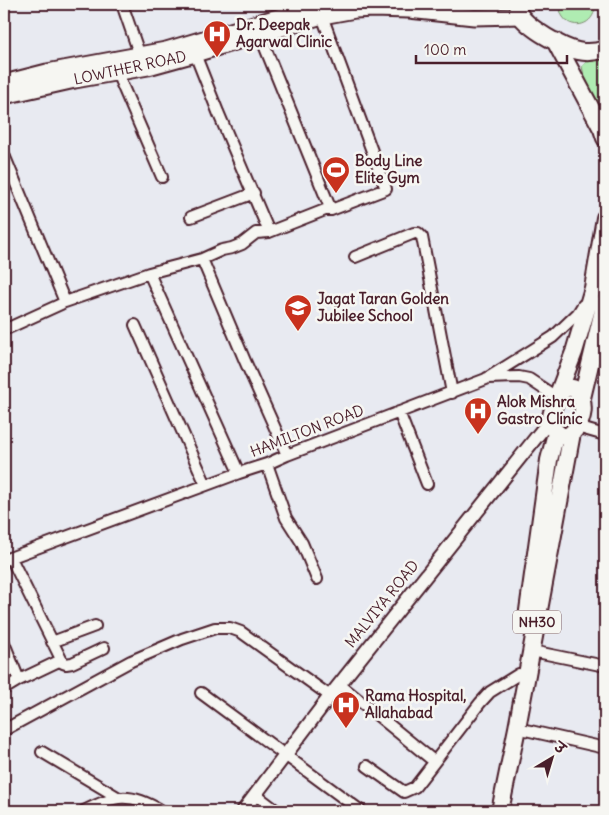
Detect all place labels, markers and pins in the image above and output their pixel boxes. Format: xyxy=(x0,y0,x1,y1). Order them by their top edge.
place label: Dr. Deepak Agarwal Clinic xyxy=(236,15,333,52)
hospital icon: Dr. Deepak Agarwal Clinic xyxy=(202,19,232,58)
place label: Body Line Elite Gym xyxy=(355,151,422,188)
sports icon: Body Line Elite Gym xyxy=(321,155,351,194)
place label: Jagat Taran Golden Jubilee School xyxy=(317,289,449,325)
school or university icon: Jagat Taran Golden Jubilee School xyxy=(283,293,313,332)
place label: Alok Mishra Gastro Clinic xyxy=(497,392,583,428)
hospital icon: Alok Mishra Gastro Clinic xyxy=(463,396,493,435)
place label: Rama Hospital, Allahabad xyxy=(365,686,466,722)
hospital icon: Rama Hospital, Allahabad xyxy=(331,690,361,729)

